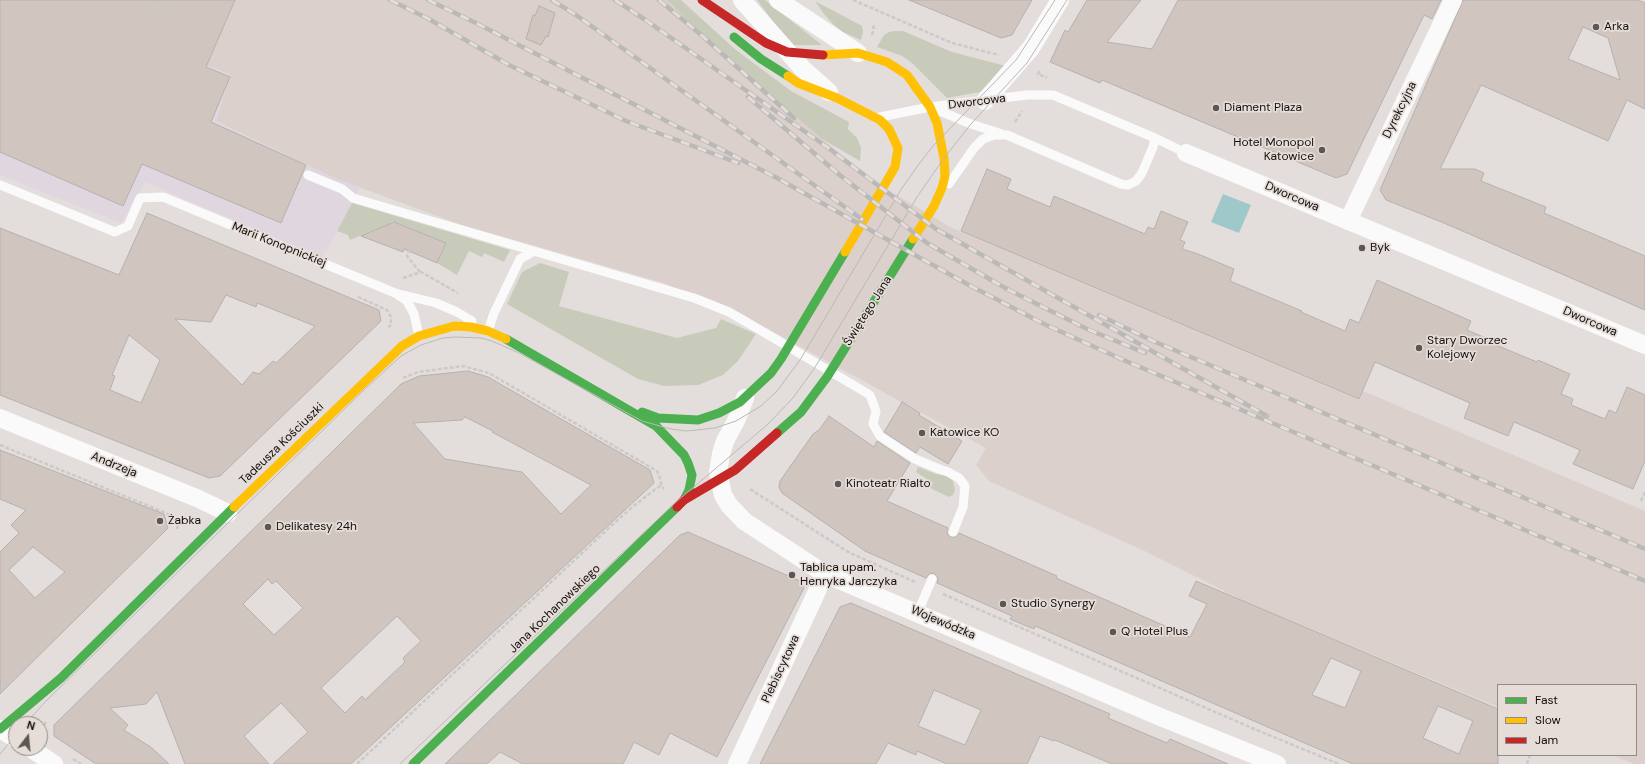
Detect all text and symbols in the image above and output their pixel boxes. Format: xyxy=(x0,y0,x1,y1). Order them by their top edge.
place label: Arka xyxy=(1604,20,1629,34)
marker: Arka xyxy=(1591,22,1601,32)
street label: Dyrekcyjna xyxy=(1380,79,1420,141)
street label: Dworcowa xyxy=(947,91,1007,113)
place label: Diament Plaza xyxy=(1224,101,1302,115)
marker: Diament Plaza xyxy=(1211,103,1221,113)
place label: Hotel Monopol Katowice xyxy=(1233,136,1314,164)
marker: Hotel Monopol Katowice xyxy=(1317,145,1327,155)
street label: Dworcowa xyxy=(1263,179,1321,215)
street label: Marii Konopnickiej xyxy=(230,219,328,271)
place label: Byk xyxy=(1370,241,1390,255)
marker: Byk xyxy=(1357,243,1367,253)
street label: Świętego Jana xyxy=(841,273,895,349)
street label: Dworcowa xyxy=(1561,304,1619,340)
place label: Stary Dworzec Kolejowy xyxy=(1427,334,1507,362)
marker: Stary Dworzec Kolejowy xyxy=(1414,343,1424,353)
street label: Tadeusza Kościuszki xyxy=(237,400,327,488)
place label: Katowice KO xyxy=(930,426,999,440)
marker: Katowice KO xyxy=(917,428,927,438)
street label: Andrzeja xyxy=(89,449,139,481)
place label: Kinoteatr Rialto xyxy=(846,477,931,491)
marker: Kinoteatr Rialto xyxy=(833,479,843,489)
place label: Żabka xyxy=(168,514,201,528)
marker: Żabka xyxy=(155,516,165,526)
place label: Delikatesy 24h xyxy=(276,520,357,534)
marker: Delikatesy 24h xyxy=(263,522,273,532)
place label: Tablica upam. Henryka Jarczyka xyxy=(800,561,897,589)
street label: Jana Kochanowskiego xyxy=(506,562,604,656)
marker: Tablica upam. Henryka Jarczyka xyxy=(787,570,797,580)
place label: Studio Synergy xyxy=(1011,597,1095,611)
marker: Studio Synergy xyxy=(998,599,1008,609)
street label: Wojewódzka xyxy=(908,603,978,643)
place label: Q Hotel Plus xyxy=(1121,625,1188,639)
marker: Q Hotel Plus xyxy=(1108,627,1118,637)
street label: Plebiscytowa xyxy=(759,633,803,705)
legend xyxy=(1497,684,1637,756)
text: Fast xyxy=(1535,692,1558,708)
text: Slow xyxy=(1535,712,1561,728)
north arrow xyxy=(8,716,48,756)
text: N xyxy=(25,718,37,733)
text: Jam xyxy=(1535,732,1558,748)

